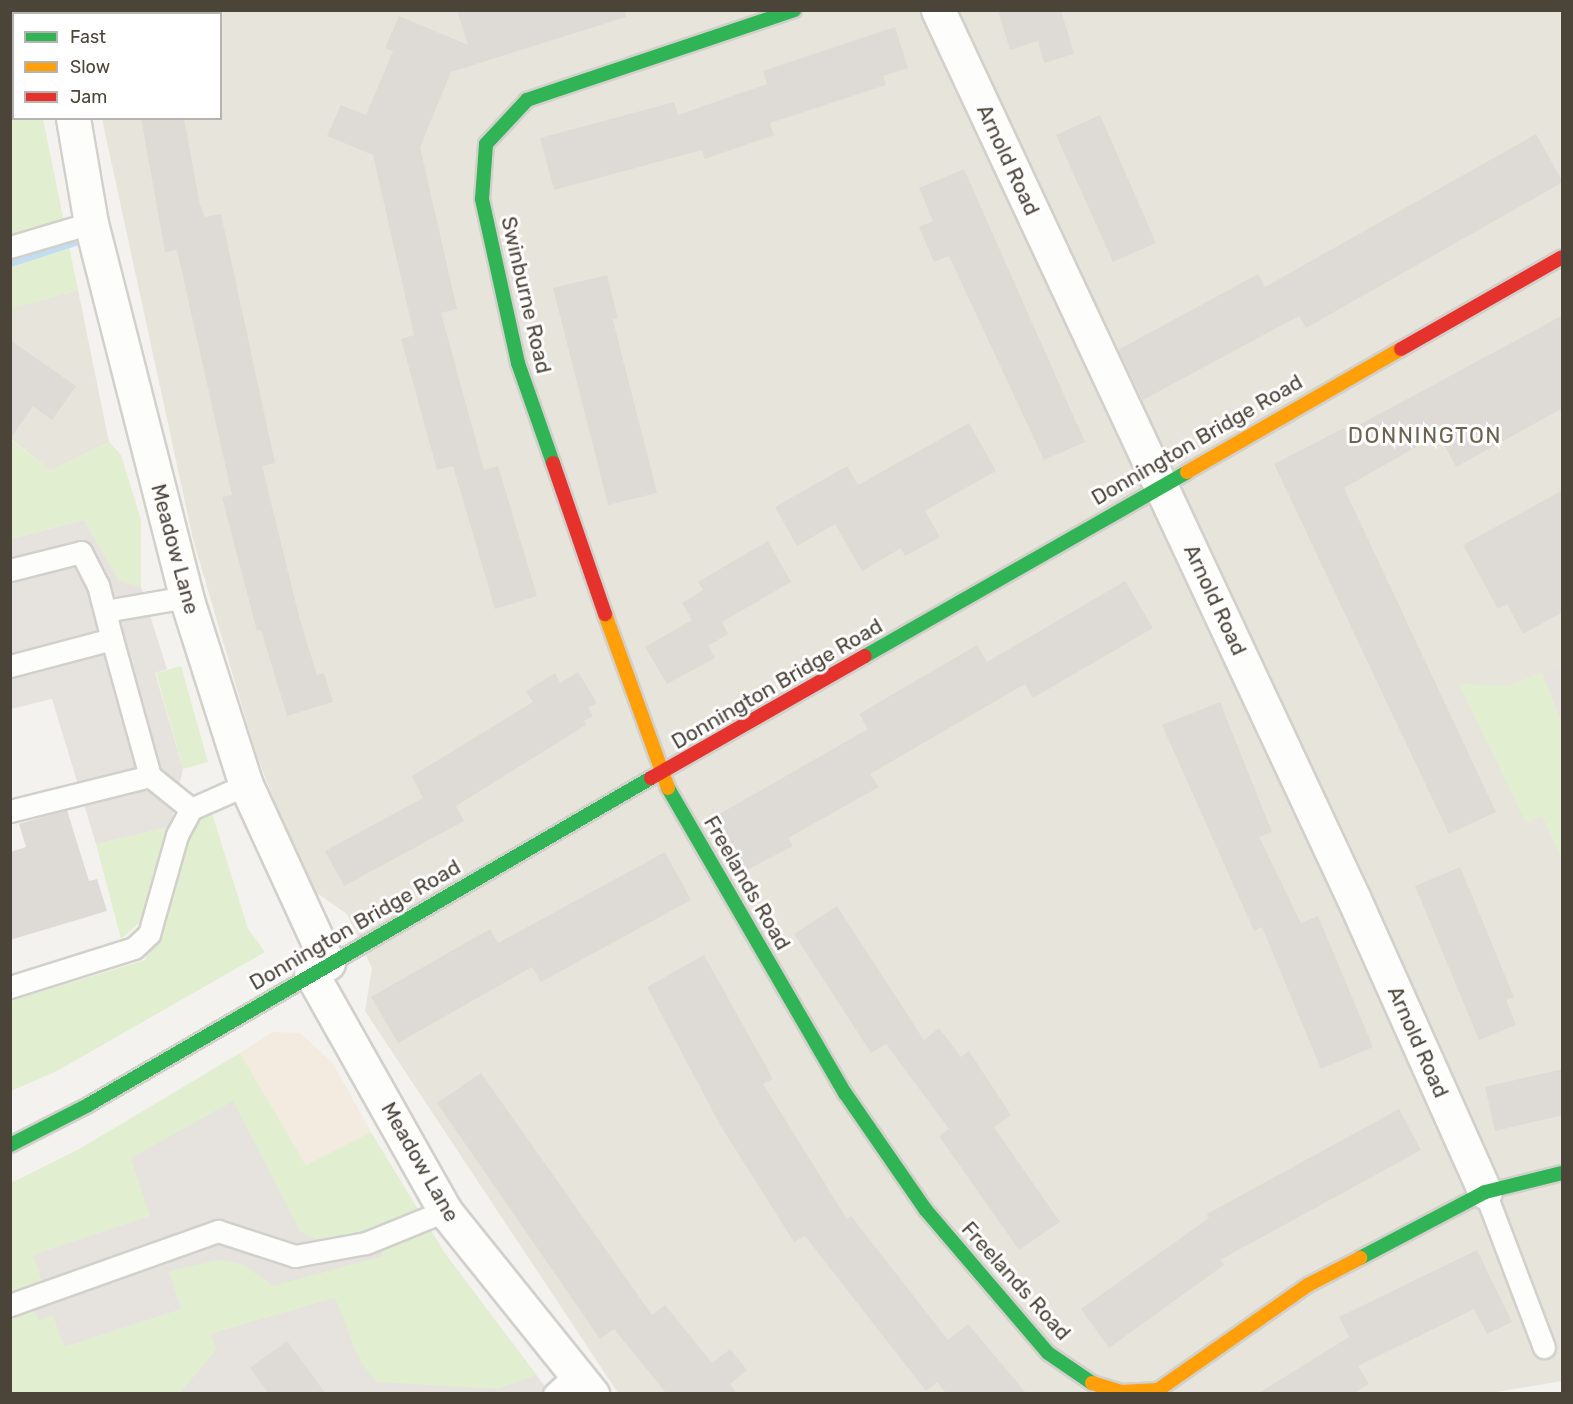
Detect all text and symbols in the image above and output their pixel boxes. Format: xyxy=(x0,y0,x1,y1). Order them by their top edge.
legend xyxy=(12,12,222,120)
text: Fast xyxy=(70,26,106,48)
text: Slow xyxy=(70,56,110,78)
text: Jam xyxy=(70,86,107,108)
street label: Arnold Road xyxy=(971,101,1045,219)
street label: Swinburne Road xyxy=(496,214,556,376)
street label: Donnington Bridge Road xyxy=(1087,369,1307,511)
district label: DONNINGTON xyxy=(1348,423,1502,449)
street label: Meadow Lane xyxy=(145,481,205,617)
street label: Arnold Road xyxy=(1178,541,1252,659)
street label: Donnington Bridge Road xyxy=(667,613,887,755)
street label: Freelands Road xyxy=(698,811,796,955)
street label: Donnington Bridge Road xyxy=(245,854,465,996)
street label: Arnold Road xyxy=(1382,982,1454,1102)
street label: Meadow Lane xyxy=(376,1098,464,1226)
street label: Freelands Road xyxy=(956,1217,1076,1345)

